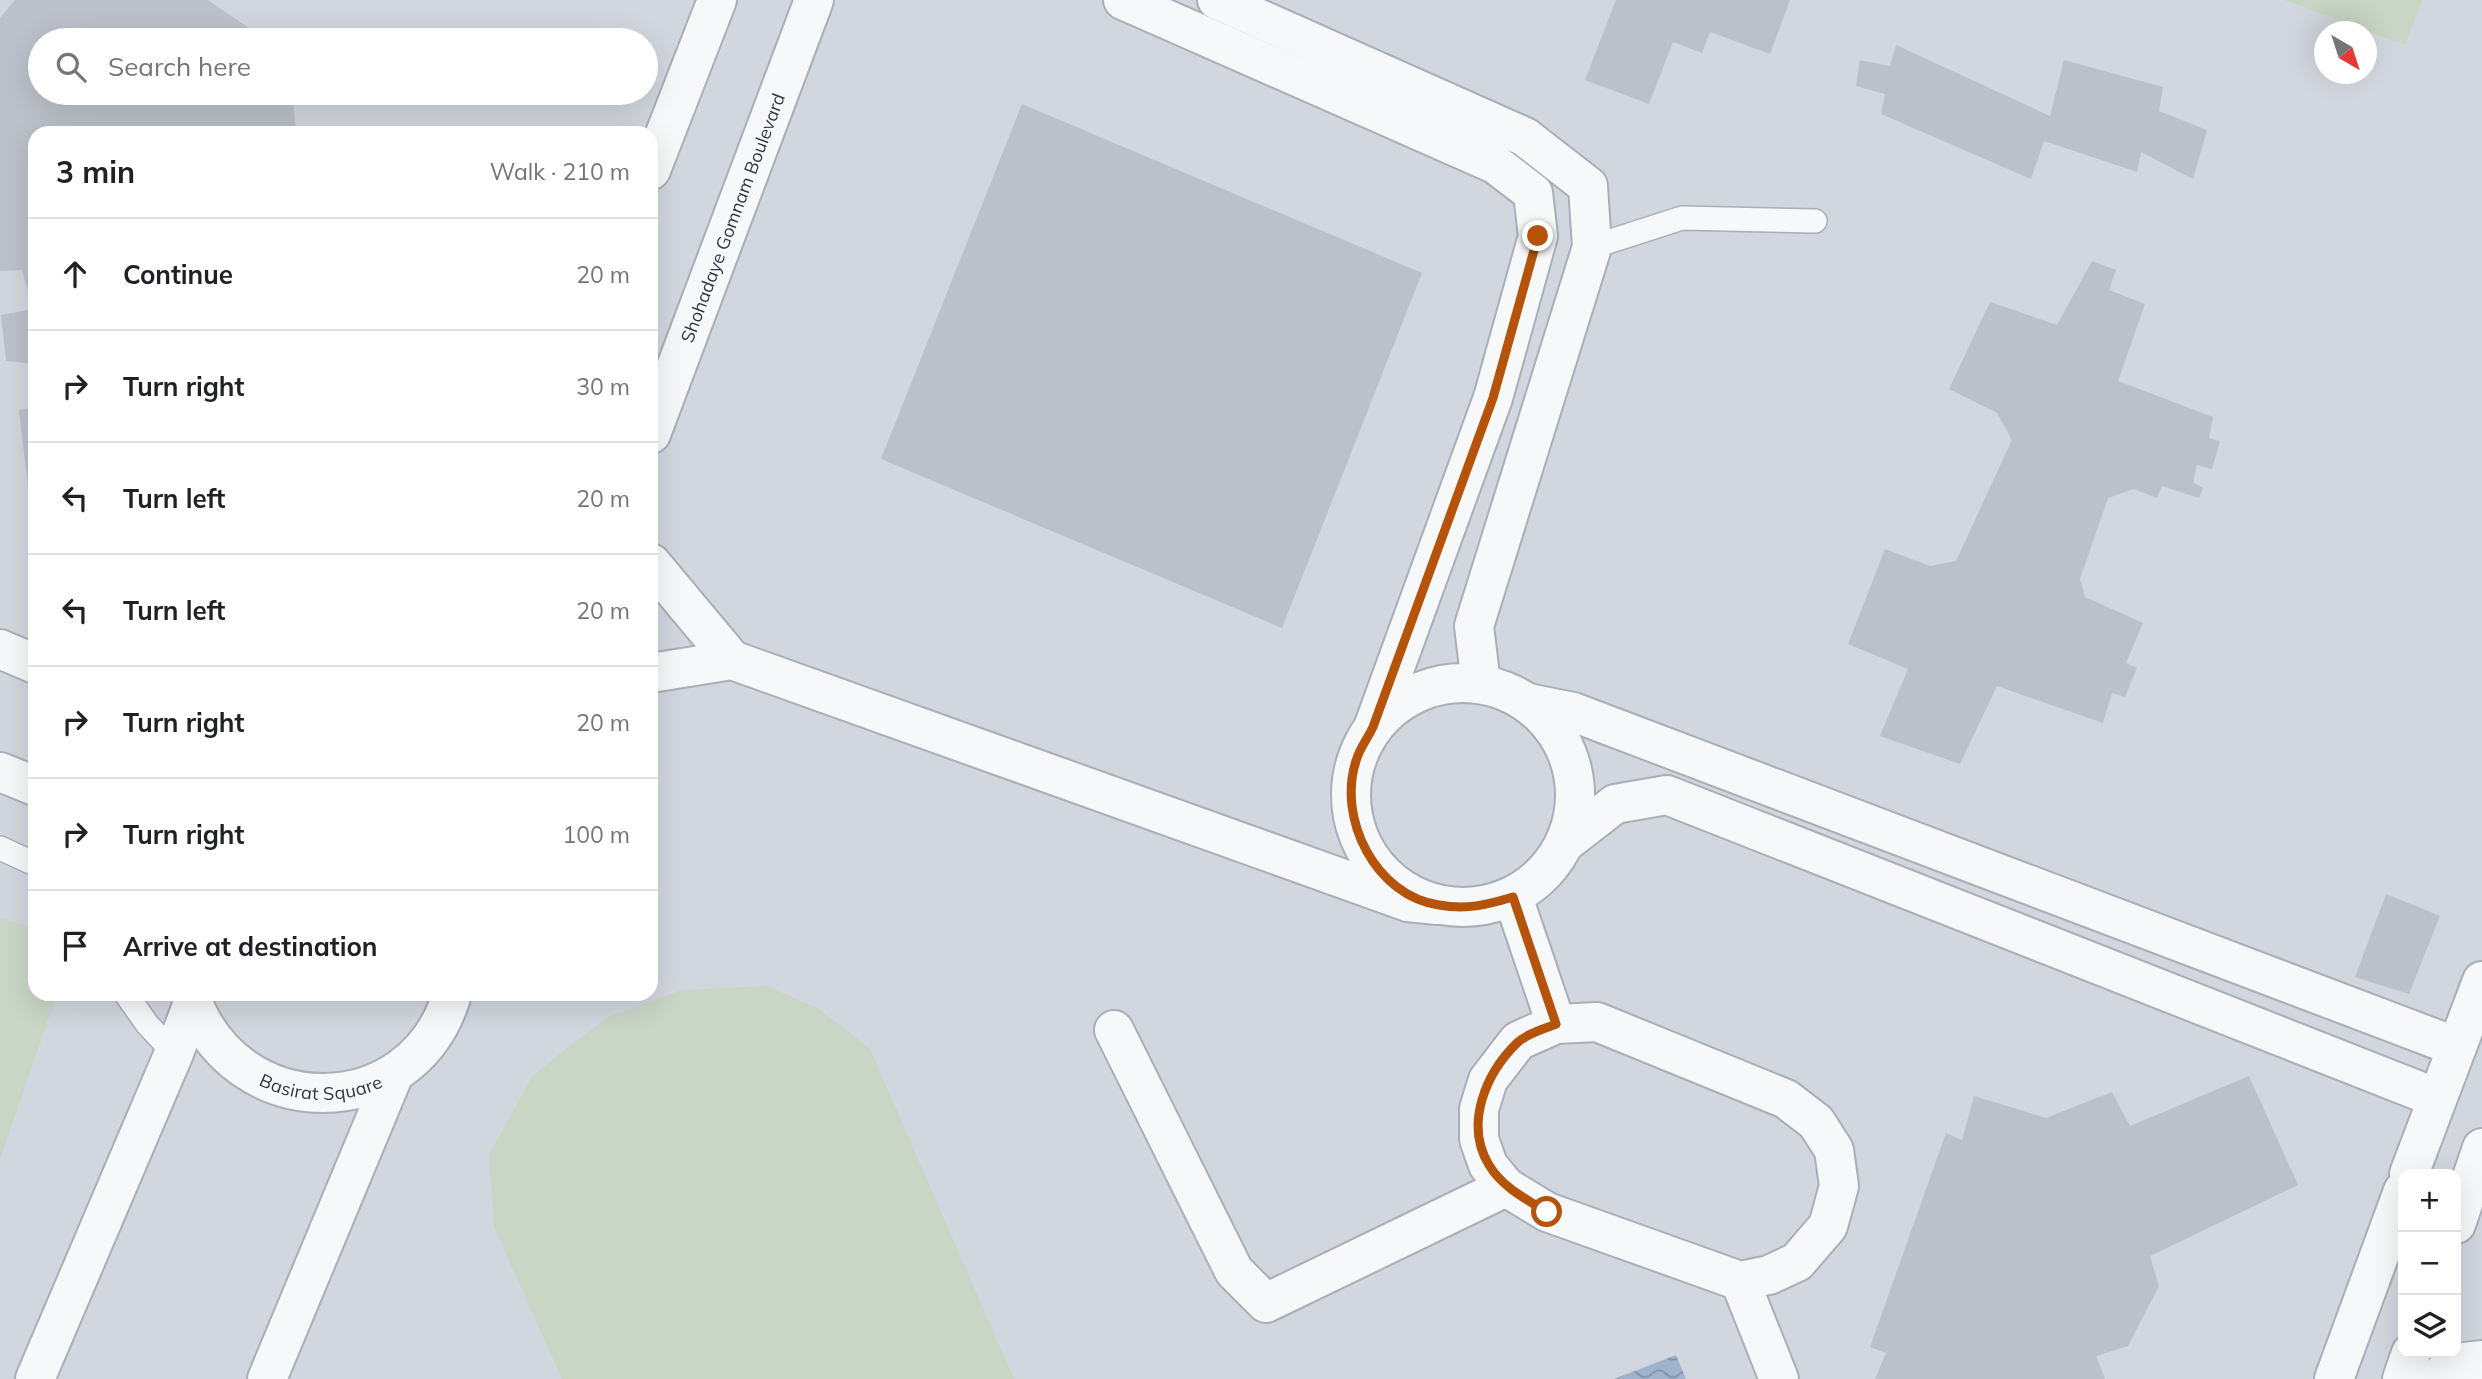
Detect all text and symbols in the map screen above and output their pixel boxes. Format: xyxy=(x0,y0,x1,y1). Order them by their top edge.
north arrow xyxy=(2314,21,2377,84)
search box xyxy=(28,28,658,105)
icon: search xyxy=(52,48,90,86)
text: Search here xyxy=(108,50,251,83)
street label: Shohadaye Gomnam Boulevard xyxy=(675,90,789,346)
text: 3 min xyxy=(56,153,135,191)
text: Walk · 210 m xyxy=(490,157,630,186)
route end xyxy=(1522,220,1553,251)
icon: ahead xyxy=(56,255,94,293)
text: Continue xyxy=(123,258,233,291)
text: 20 m xyxy=(576,260,630,289)
icon: right xyxy=(56,367,94,405)
text: Turn right xyxy=(123,370,244,403)
text: 30 m xyxy=(576,372,630,401)
icon: left xyxy=(56,479,94,517)
text: Turn left xyxy=(123,482,225,515)
text: 20 m xyxy=(576,484,630,513)
icon: left xyxy=(56,591,94,629)
text: Turn left xyxy=(123,594,225,627)
text: 20 m xyxy=(576,596,630,625)
icon: right xyxy=(56,703,94,741)
text: Turn right xyxy=(123,706,244,739)
text: 20 m xyxy=(576,708,630,737)
icon: right xyxy=(56,815,94,853)
text: Turn right xyxy=(123,818,244,851)
text: 100 m xyxy=(562,820,630,849)
icon: arrive xyxy=(56,927,94,965)
text: Arrive at destination xyxy=(123,930,378,963)
street label: Basirat Square xyxy=(256,1068,385,1105)
map controls xyxy=(2398,1169,2461,1358)
button: + xyxy=(2398,1169,2461,1232)
route start xyxy=(1531,1196,1562,1227)
button: − xyxy=(2398,1232,2461,1295)
button: layers xyxy=(2398,1295,2461,1358)

